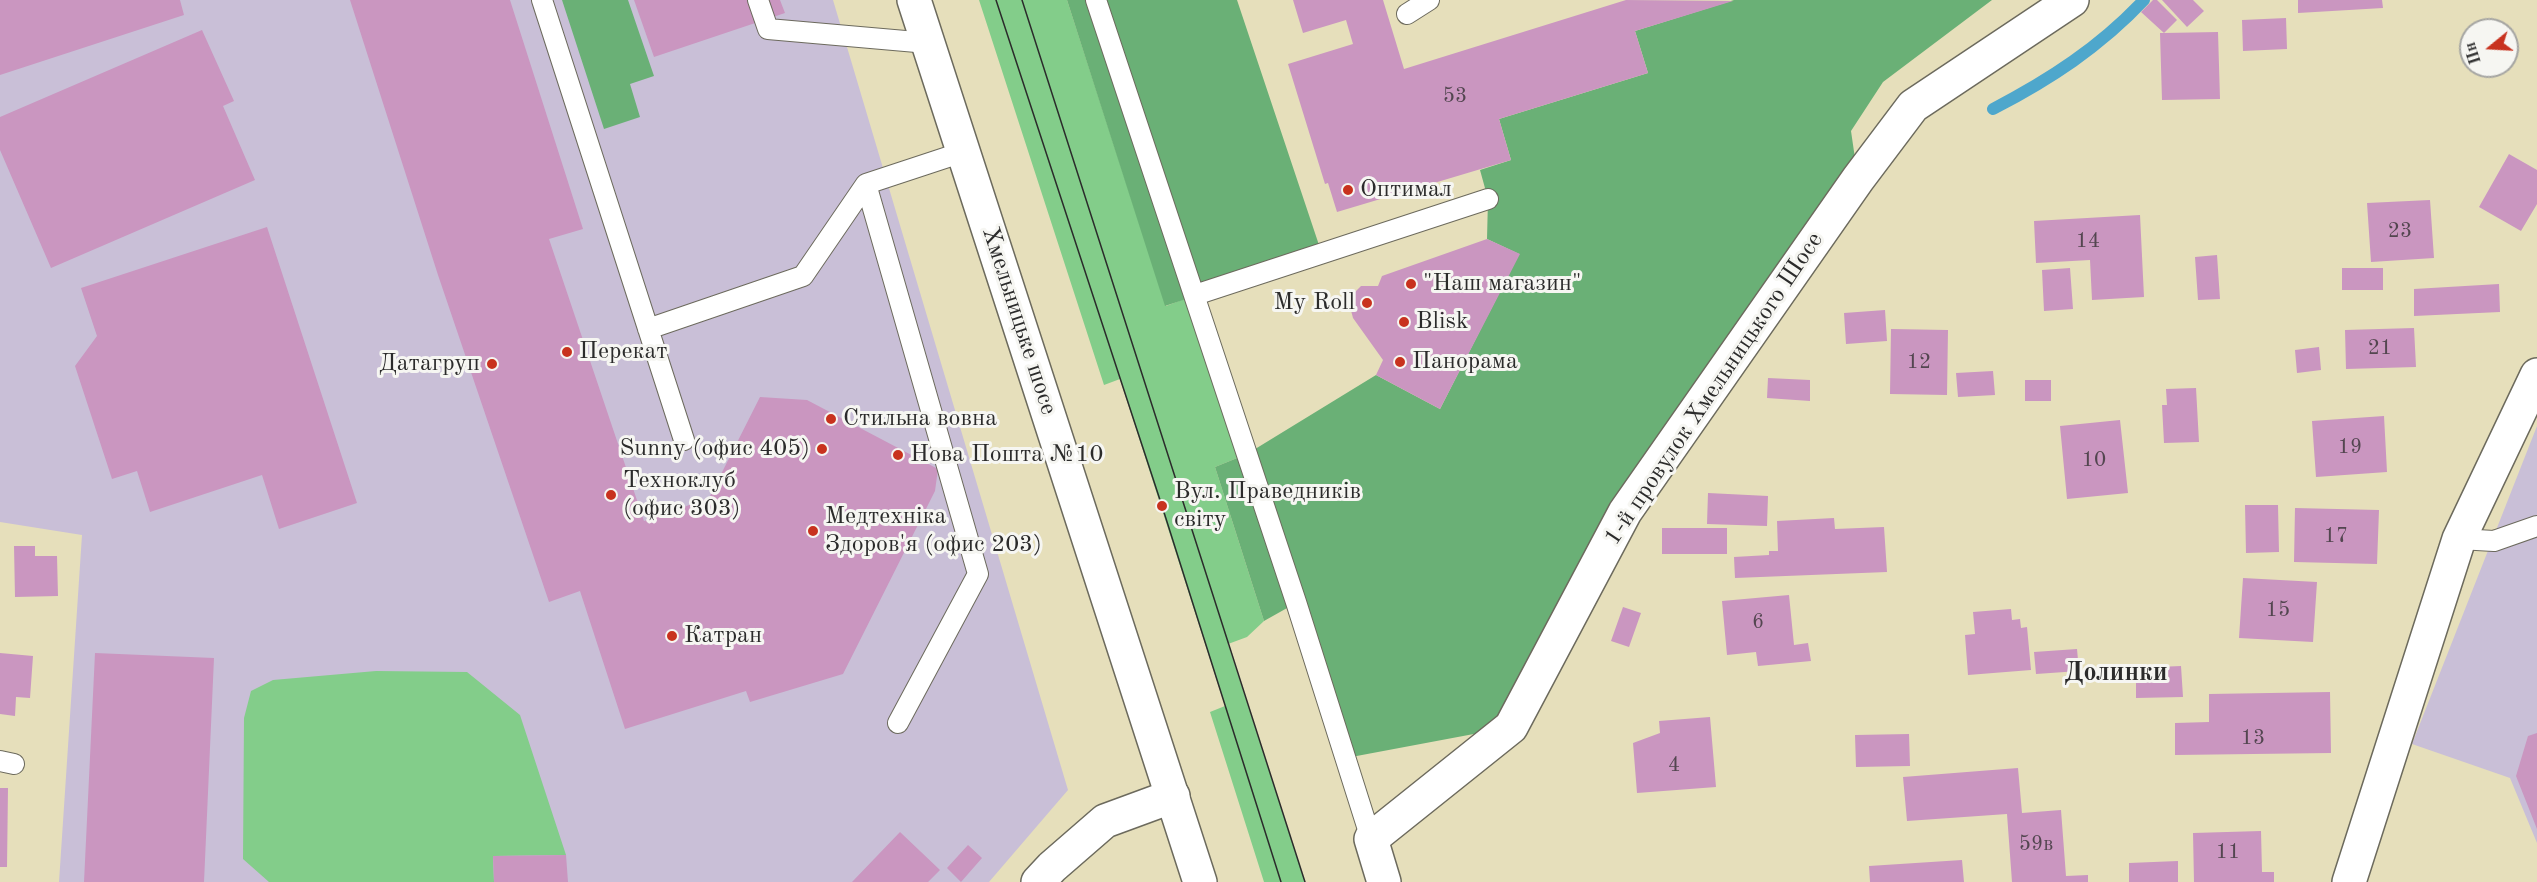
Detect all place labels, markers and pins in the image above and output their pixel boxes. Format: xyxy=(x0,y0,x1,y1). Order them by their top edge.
place label: Оптимал xyxy=(1360,176,1452,204)
marker: Оптимал xyxy=(1341,183,1355,197)
place label: "Наш магазин" xyxy=(1423,270,1581,298)
marker: "Наш магазин" xyxy=(1404,277,1418,291)
place label: My Roll xyxy=(1273,289,1355,317)
marker: My Roll xyxy=(1360,296,1374,310)
place label: Blisk xyxy=(1416,308,1468,336)
marker: Blisk xyxy=(1397,315,1411,329)
place label: Перекат xyxy=(579,338,668,366)
marker: Перекат xyxy=(560,345,574,359)
place label: Панорама xyxy=(1412,348,1518,376)
place label: Датагруп xyxy=(379,350,480,378)
marker: Панорама xyxy=(1393,355,1407,369)
marker: Датагруп xyxy=(485,357,499,371)
place label: Стильна вовна xyxy=(843,405,997,433)
marker: Стильна вовна xyxy=(824,412,838,426)
place label: Sunny (офис 405) xyxy=(619,435,810,463)
place label: Нова Пошта №10 xyxy=(910,441,1103,469)
marker: Sunny (офис 405) xyxy=(815,442,829,456)
marker: Нова Пошта №10 xyxy=(891,448,905,462)
place label: Техноклуб (офис 303) xyxy=(623,467,740,523)
place label: Вул. Праведників світу xyxy=(1174,478,1361,534)
marker: Техноклуб (офис 303) xyxy=(604,488,618,502)
marker: Вул. Праведників світу xyxy=(1155,499,1169,513)
place label: Медтехніка Здоров'я (офис 203) xyxy=(825,503,1042,559)
marker: Медтехніка Здоров'я (офис 203) xyxy=(806,524,820,538)
place label: Катран xyxy=(684,622,762,650)
marker: Катран xyxy=(665,629,679,643)

